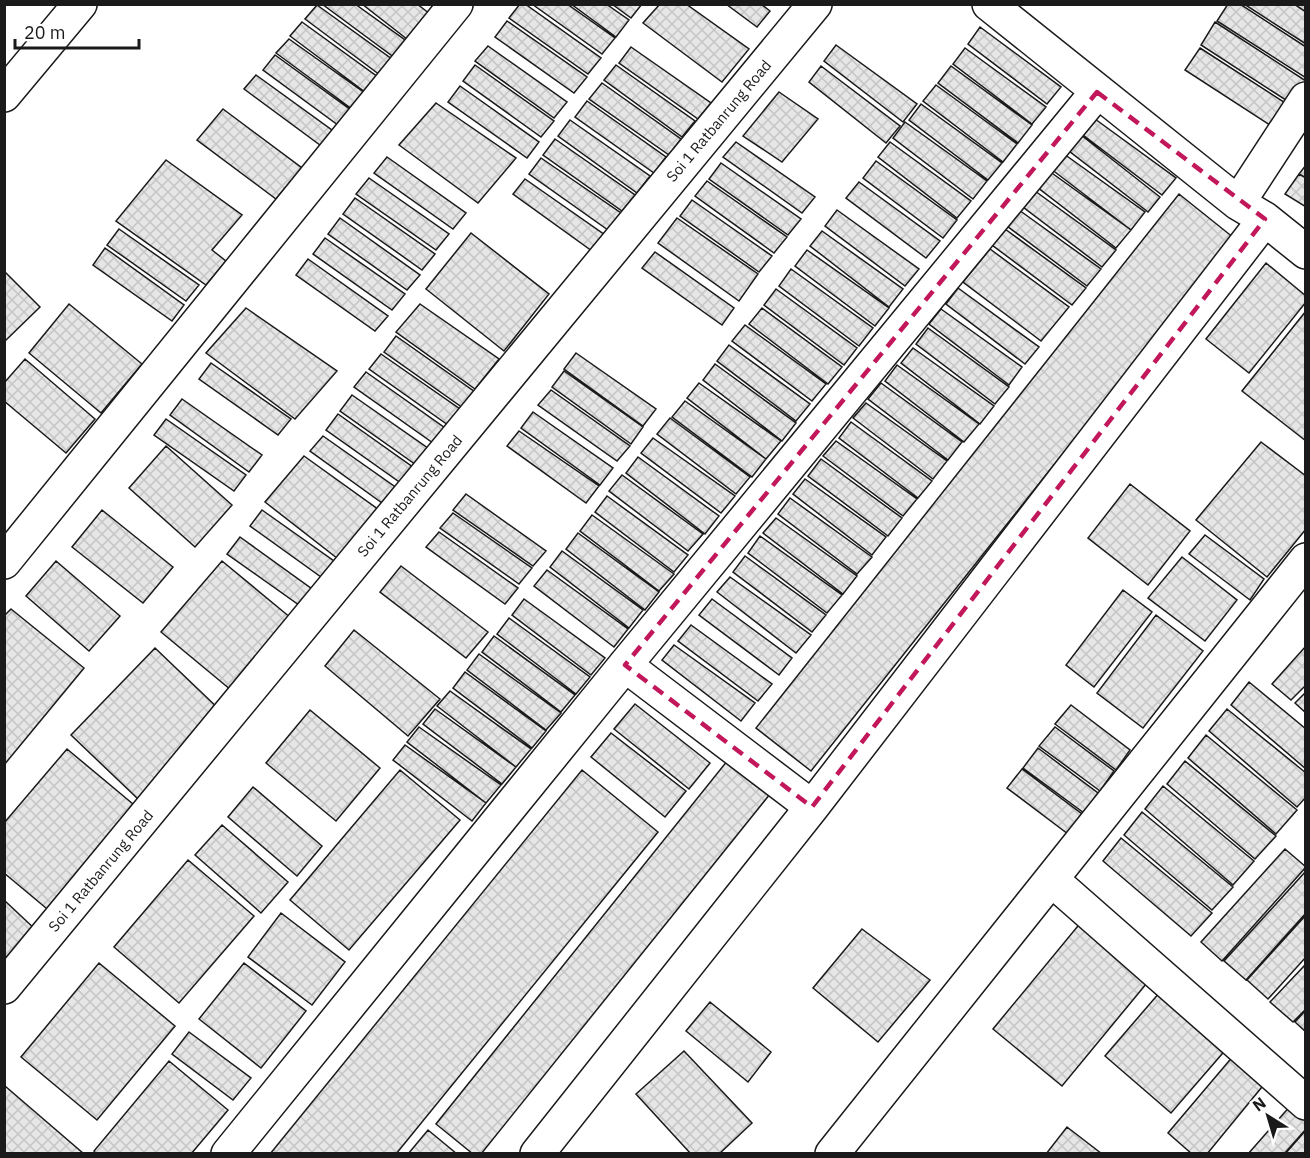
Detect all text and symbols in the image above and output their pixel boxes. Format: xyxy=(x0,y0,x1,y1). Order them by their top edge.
scale bar xyxy=(15,12,140,50)
text: 20 m xyxy=(24,21,66,44)
street label: Soi 1 Ratbanrung Road xyxy=(662,56,775,186)
street label: Soi 1 Ratbanrung Road xyxy=(353,431,466,561)
street label: Soi 1 Ratbanrung Road xyxy=(44,806,157,936)
north arrow xyxy=(1238,1086,1298,1146)
text: N xyxy=(1248,1093,1270,1115)

